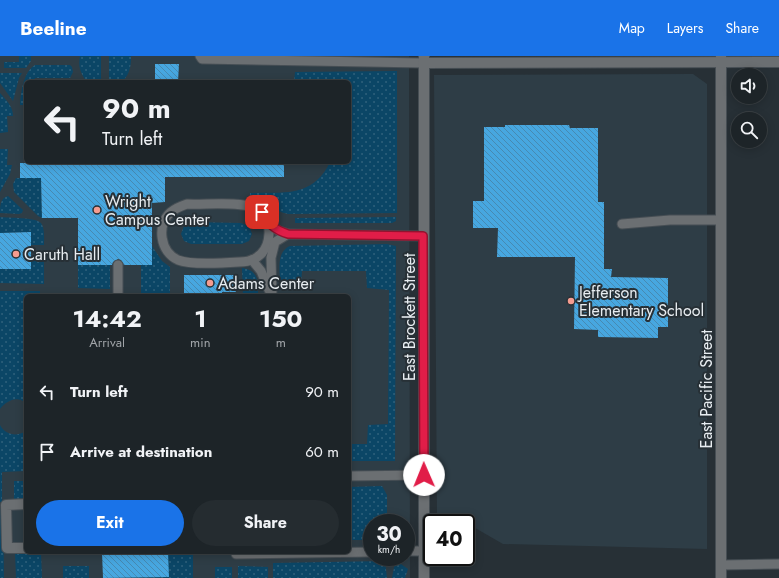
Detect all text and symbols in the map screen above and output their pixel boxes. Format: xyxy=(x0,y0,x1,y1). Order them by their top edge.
text: Beeline xyxy=(20,15,87,42)
text: Map xyxy=(619,18,645,38)
text: Layers xyxy=(667,18,703,38)
text: Share xyxy=(725,18,759,38)
map controls xyxy=(731,68,767,148)
button: sound xyxy=(731,68,767,104)
text: 90 m xyxy=(102,88,171,129)
icon: left xyxy=(36,96,88,148)
button: search xyxy=(731,112,767,148)
text: Turn left xyxy=(102,126,162,152)
place label: Wright Campus Center xyxy=(105,190,211,231)
pin xyxy=(245,195,279,229)
icon: arrive xyxy=(251,201,273,223)
marker: Wright Campus Center xyxy=(92,205,102,215)
place label: Caruth Hall xyxy=(24,243,100,266)
marker: Caruth Hall xyxy=(11,249,21,259)
street label: East Brockett Street xyxy=(398,253,421,381)
place label: Adams Center xyxy=(218,272,315,295)
marker: Adams Center xyxy=(205,278,215,288)
place label: Jefferson Elementary School xyxy=(577,281,704,322)
marker: Jefferson Elementary School xyxy=(566,296,576,306)
text: 14:42 xyxy=(72,301,142,336)
text: 1 xyxy=(194,301,206,336)
text: 150 xyxy=(259,301,303,336)
street label: East Pacific Street xyxy=(695,329,718,448)
text: Arrival xyxy=(89,333,125,352)
text: min xyxy=(190,333,210,352)
text: m xyxy=(276,333,286,352)
icon: left xyxy=(36,381,58,403)
text: Turn left xyxy=(70,381,128,403)
text: 90 m xyxy=(305,381,339,403)
icon: arrive xyxy=(36,441,58,463)
text: Arrive at destination xyxy=(70,441,212,463)
text: 60 m xyxy=(305,441,339,463)
position arrow xyxy=(403,454,445,496)
button: Exit xyxy=(36,500,184,546)
button: Share xyxy=(192,500,339,546)
speed limit sign: 40 xyxy=(423,514,475,566)
text: 30 xyxy=(376,520,402,549)
text: km/h xyxy=(378,542,400,557)

